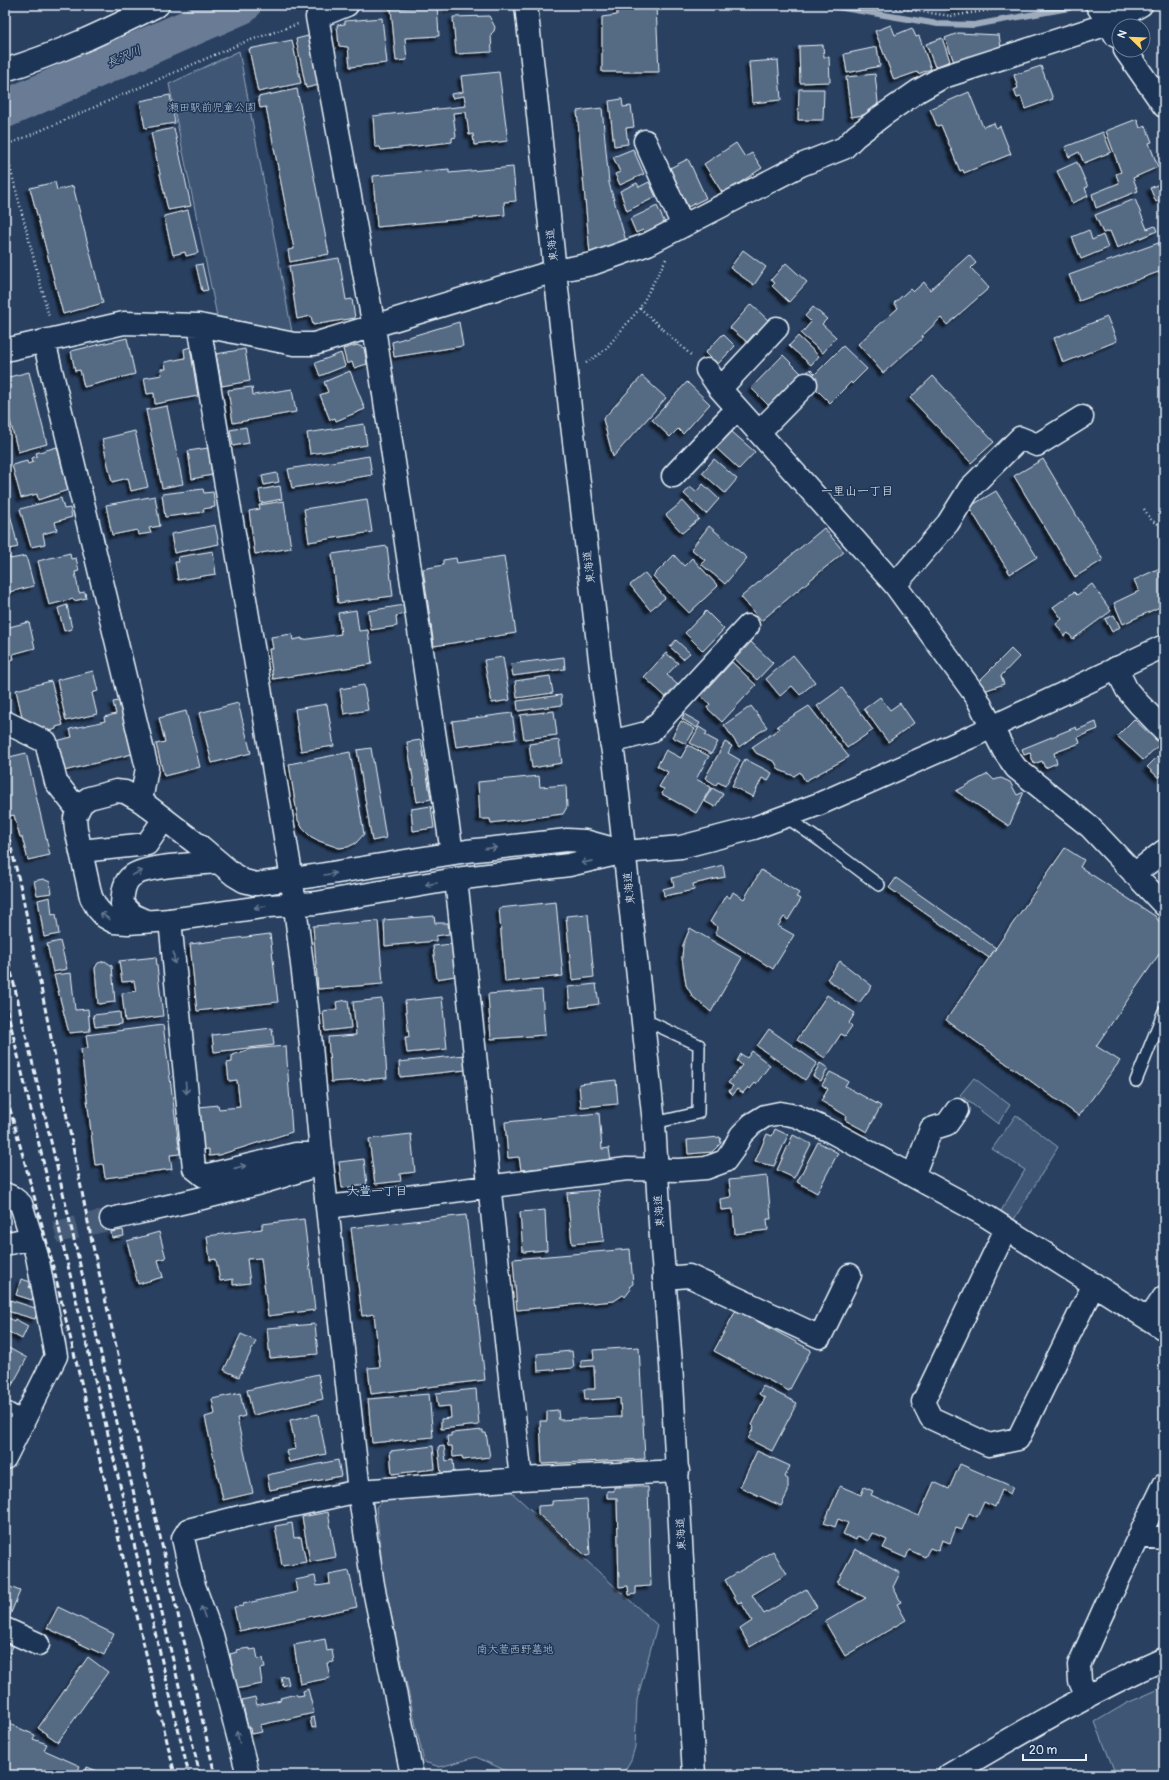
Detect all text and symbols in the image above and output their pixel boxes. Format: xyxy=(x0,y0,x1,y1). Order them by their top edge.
north arrow xyxy=(1111,18,1151,58)
text: N xyxy=(1115,28,1130,40)
water label: 長沢川 xyxy=(104,43,144,71)
park label: 瀬田駅前児童公園 xyxy=(168,101,256,114)
street label: 東海道 xyxy=(544,228,560,262)
district label: 一里山一丁目 xyxy=(821,484,893,499)
street label: 東海道 xyxy=(581,550,597,584)
one-way arrow xyxy=(484,845,497,852)
one-way arrow xyxy=(581,858,594,866)
one-way arrow xyxy=(131,869,143,877)
one-way arrow xyxy=(323,869,336,877)
street label: 東海道 xyxy=(621,871,637,905)
one-way arrow xyxy=(424,880,437,888)
one-way arrow xyxy=(254,903,267,911)
one-way arrow xyxy=(100,912,111,920)
one-way arrow xyxy=(170,951,178,964)
one-way arrow xyxy=(183,1081,190,1094)
one-way arrow xyxy=(233,1163,246,1170)
district label: 大萱一丁目 xyxy=(347,1184,407,1199)
street label: 東海道 xyxy=(651,1194,667,1228)
street label: 東海道 xyxy=(674,1517,688,1551)
one-way arrow xyxy=(199,1606,207,1618)
park label: 南大萱西野墓地 xyxy=(477,1643,554,1656)
one-way arrow xyxy=(233,1731,241,1744)
scale bar xyxy=(1023,1736,1086,1762)
text: 20 m xyxy=(1029,1743,1058,1758)

